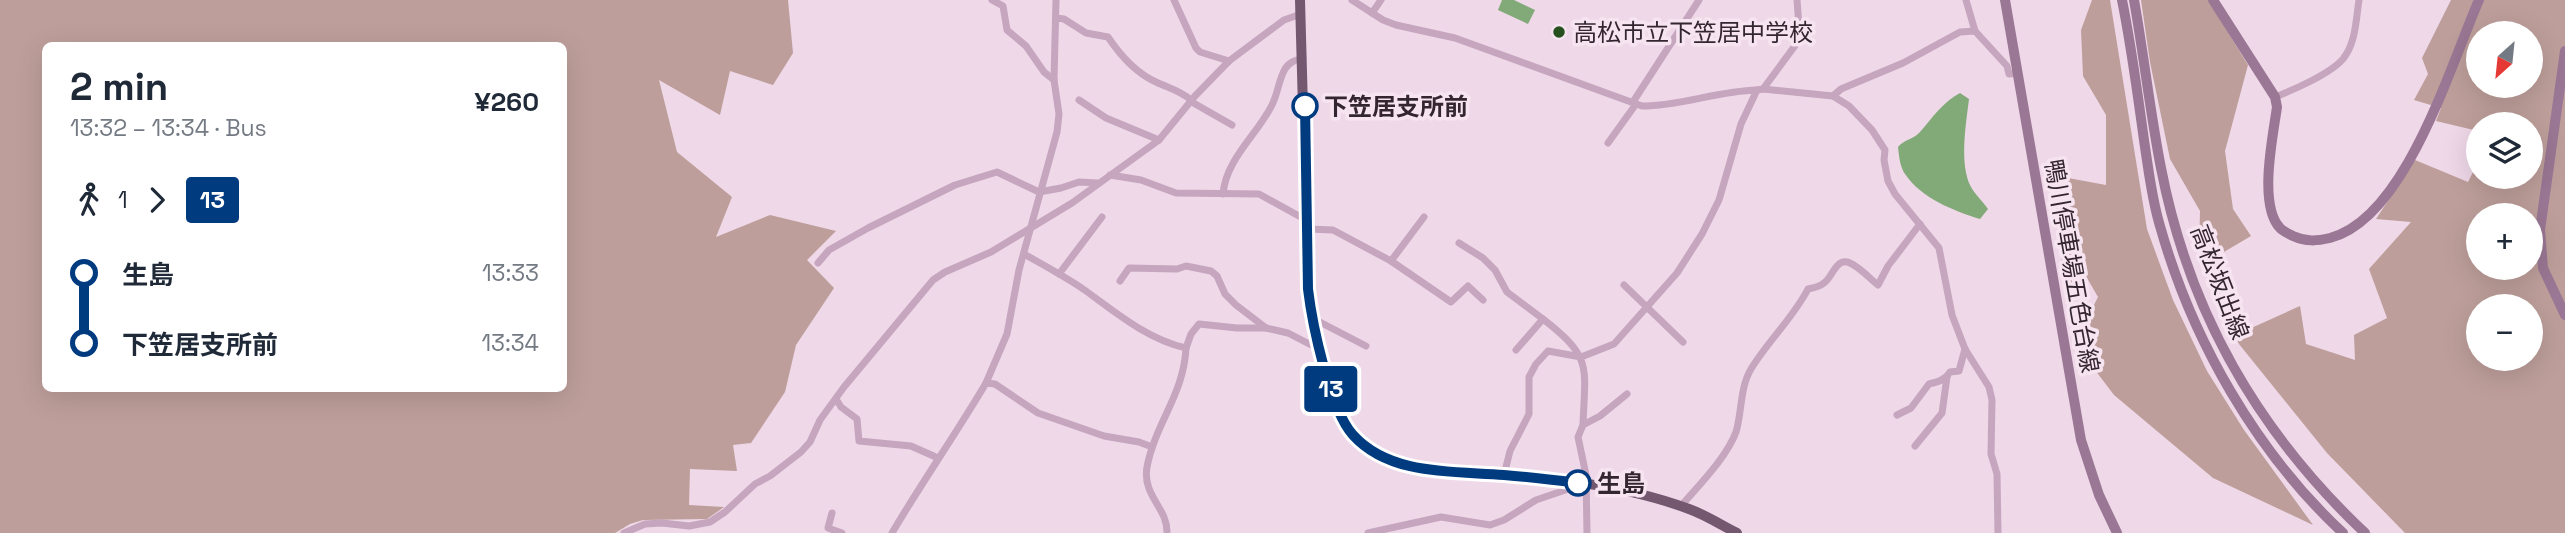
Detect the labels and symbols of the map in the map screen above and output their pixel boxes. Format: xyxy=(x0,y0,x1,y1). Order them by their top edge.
place label: 高松市立下笠居中学校 xyxy=(1573,17,1813,48)
north arrow xyxy=(2466,21,2543,98)
marker: 高松市立下笠居中学校 xyxy=(1551,24,1567,40)
place label: 下笠居支所前 xyxy=(1324,91,1468,122)
marker: 下笠居支所前 xyxy=(1292,93,1318,119)
street label: 鴨川停車場五色台線 xyxy=(2038,157,2106,375)
street label: 高松坂出線 xyxy=(2184,220,2256,344)
line badge: 13 xyxy=(1300,366,1362,412)
place label: 生島 xyxy=(1597,468,1645,499)
marker: 生島 xyxy=(1565,470,1591,496)

